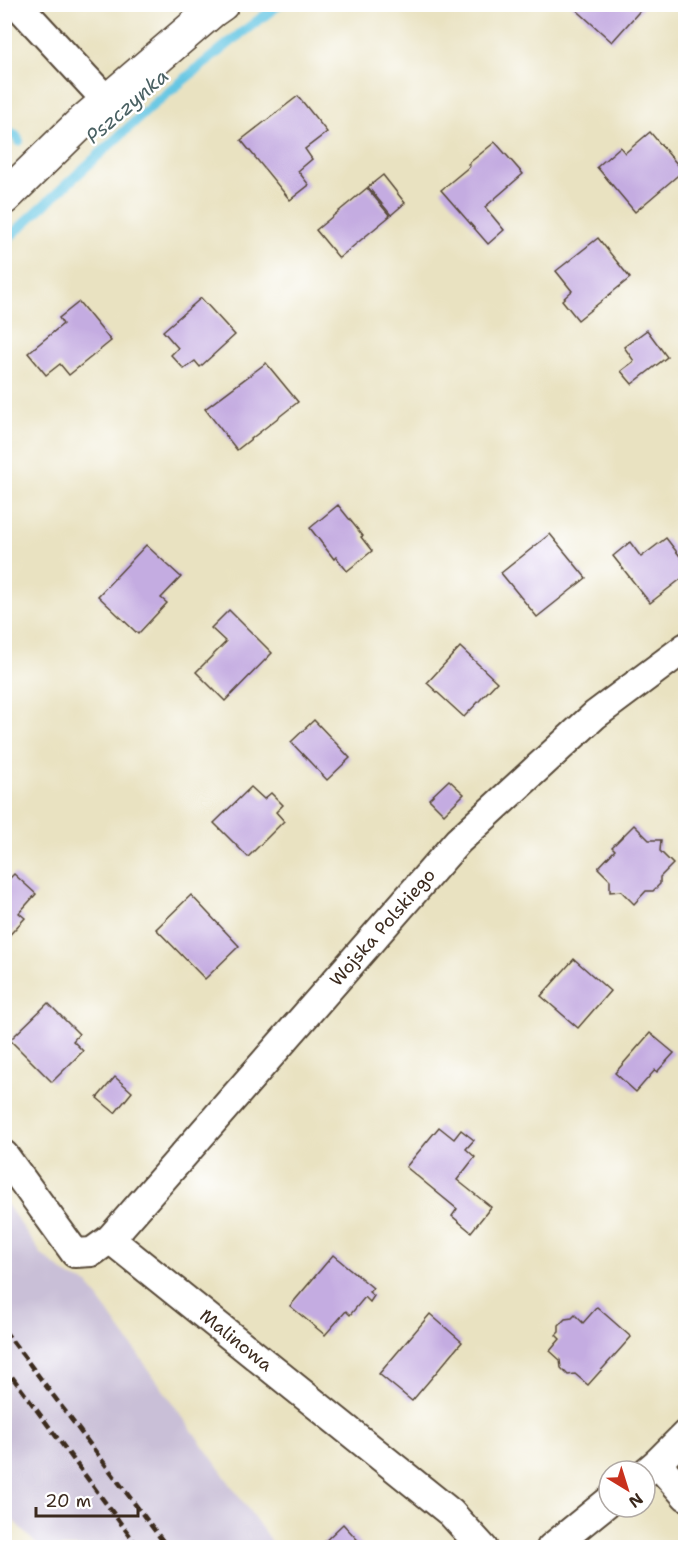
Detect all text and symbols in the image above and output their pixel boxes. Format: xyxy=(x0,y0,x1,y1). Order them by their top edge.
water label: Pszczynka xyxy=(80,63,174,149)
street label: Wojska Polskiego xyxy=(324,863,441,991)
street label: Malinowa xyxy=(195,1304,277,1377)
north arrow xyxy=(597,1459,657,1519)
scale bar xyxy=(36,1480,138,1518)
text: N xyxy=(624,1488,647,1513)
text: 20 m xyxy=(45,1489,91,1513)

